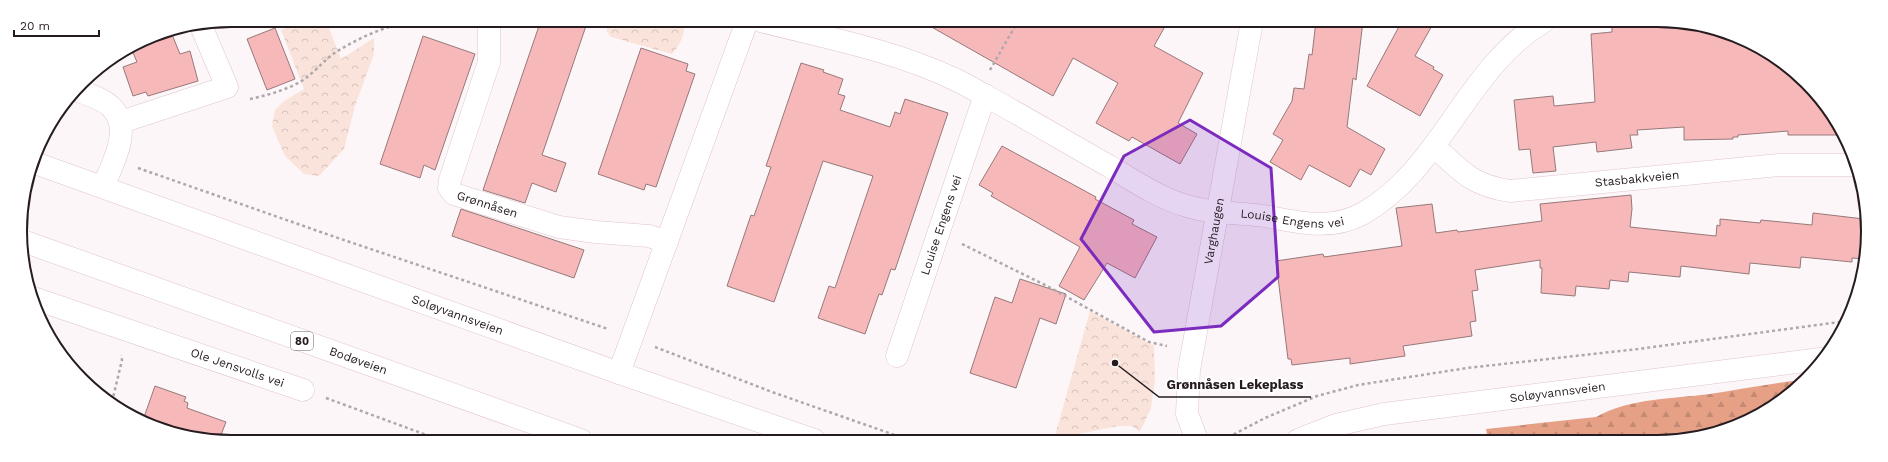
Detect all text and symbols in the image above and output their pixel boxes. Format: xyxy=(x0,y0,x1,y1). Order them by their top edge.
scale bar xyxy=(14,12,99,38)
text: 20 m xyxy=(20,19,50,33)
street label: Stasbakkveien xyxy=(1594,168,1680,190)
street label: Louise Engens vei xyxy=(918,173,964,277)
street label: Grønnåsen xyxy=(455,188,519,221)
street label: Varghaugen xyxy=(1201,197,1227,265)
street label: Louise Engens vei xyxy=(1240,207,1346,231)
street label: Soløyvannsveien xyxy=(410,292,505,338)
road number: 80 xyxy=(291,332,313,350)
street label: Bodøveien xyxy=(327,344,389,377)
street label: Ole Jensvolls vei xyxy=(189,345,286,390)
callout: Grønnåsen Lekeplass xyxy=(1159,372,1311,397)
text: Grønnåsen Lekeplass xyxy=(1167,377,1304,392)
street label: Soløyvannsveien xyxy=(1509,379,1606,405)

